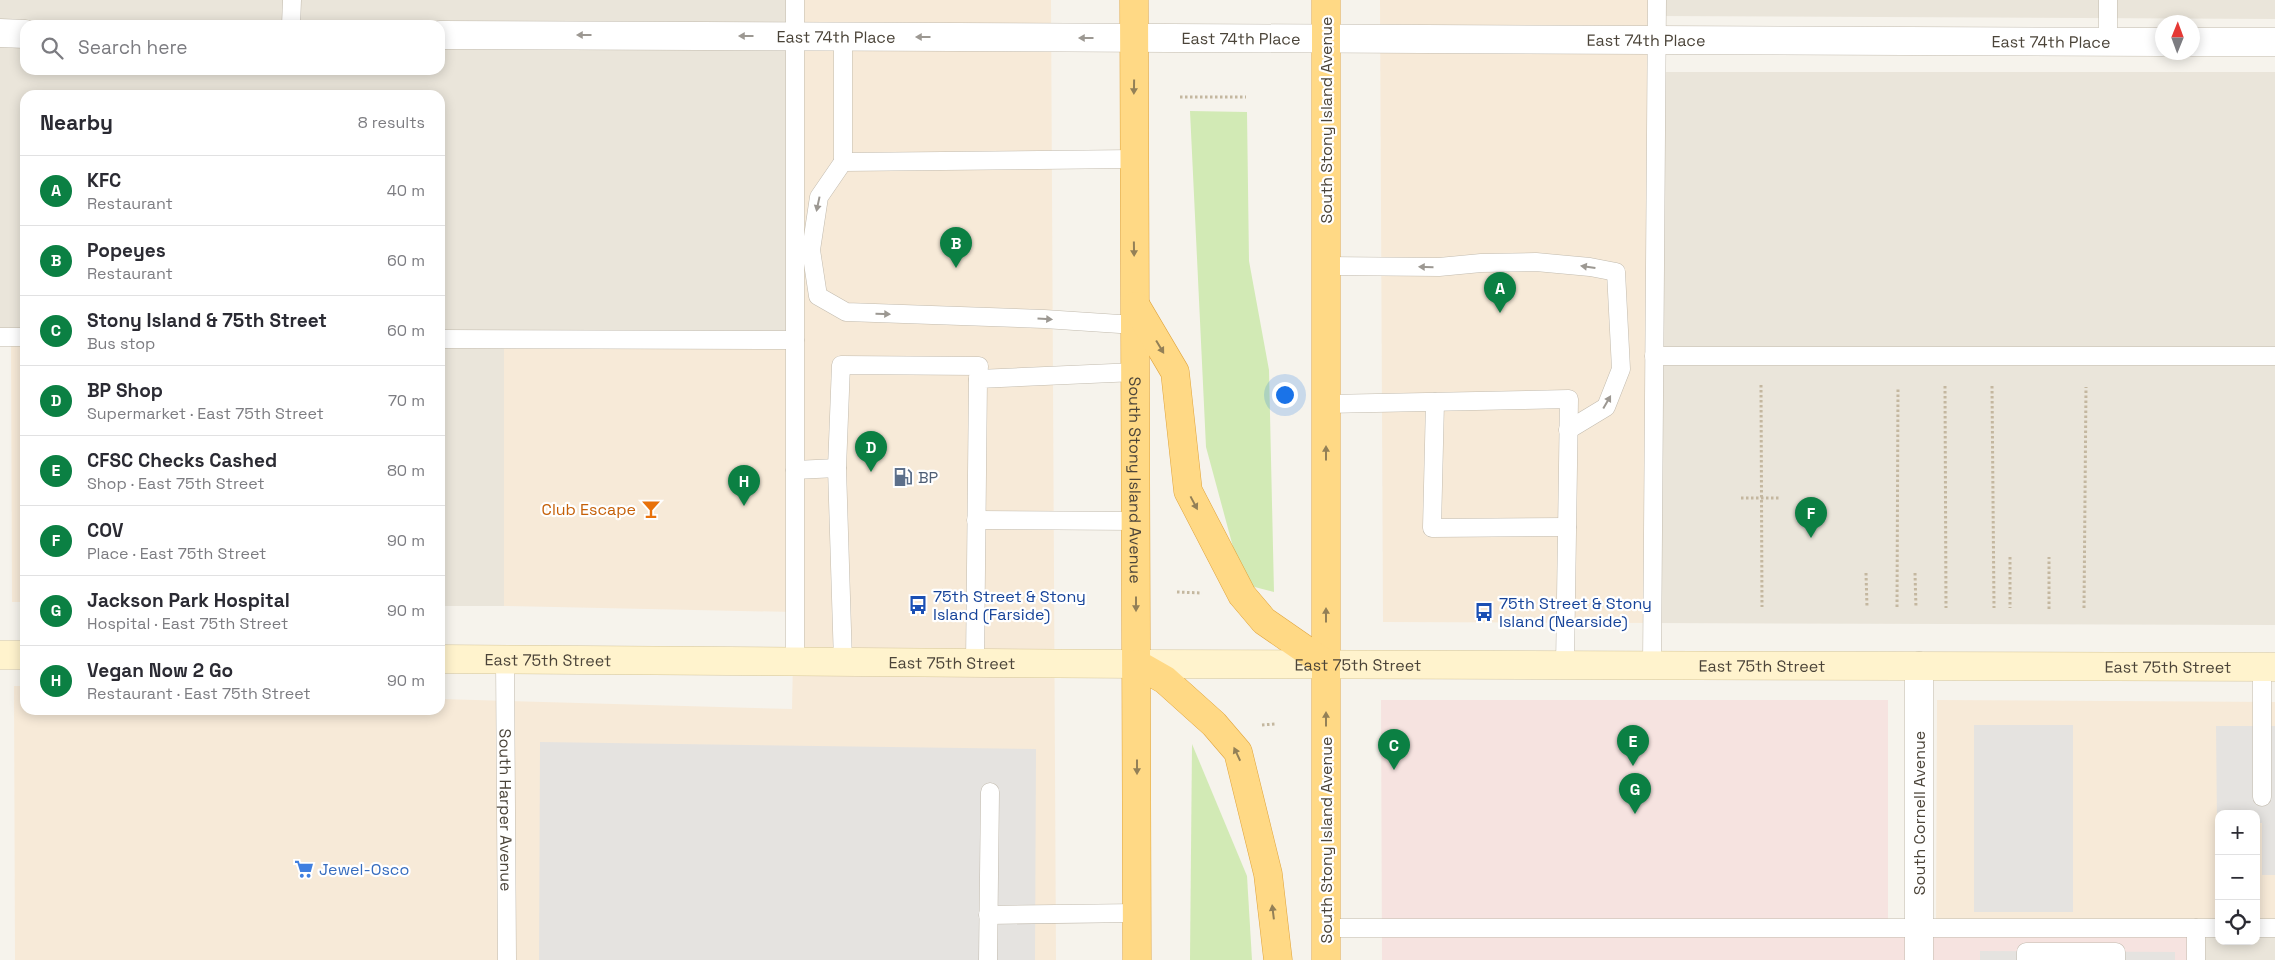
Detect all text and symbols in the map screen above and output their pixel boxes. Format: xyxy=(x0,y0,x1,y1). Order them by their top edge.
north arrow xyxy=(2155,15,2200,60)
street label: South Stony Island Avenue xyxy=(1316,16,1337,224)
search box xyxy=(20,20,445,75)
street label: East 74th Place xyxy=(776,26,895,47)
street label: East 74th Place xyxy=(1181,28,1300,49)
street label: East 74th Place xyxy=(1586,29,1705,51)
one-way arrow xyxy=(576,31,592,39)
street label: East 74th Place xyxy=(1991,31,2110,52)
one-way arrow xyxy=(738,32,754,40)
one-way arrow xyxy=(915,33,931,41)
icon: search xyxy=(38,34,66,62)
one-way arrow xyxy=(1077,34,1093,42)
text: Search here xyxy=(78,35,188,60)
one-way arrow xyxy=(1130,79,1138,95)
text: Nearby xyxy=(40,109,113,136)
text: 8 results xyxy=(358,112,425,133)
text: KFC xyxy=(87,168,121,193)
text: A xyxy=(51,180,61,201)
text: 40 m xyxy=(387,180,425,201)
text: Restaurant xyxy=(87,193,173,214)
one-way arrow xyxy=(814,196,822,212)
pin: B xyxy=(940,227,972,268)
text: Popeyes xyxy=(87,238,166,263)
one-way arrow xyxy=(1131,241,1139,257)
text: B xyxy=(51,250,61,271)
text: 60 m xyxy=(387,250,425,271)
text: Restaurant xyxy=(87,263,173,284)
one-way arrow xyxy=(1418,263,1434,271)
one-way arrow xyxy=(1580,263,1596,271)
pin: A xyxy=(1484,272,1516,313)
text: Stony Island & 75th Street xyxy=(87,308,327,333)
one-way arrow xyxy=(875,310,891,318)
one-way arrow xyxy=(1037,316,1053,324)
text: C xyxy=(51,320,61,341)
text: 60 m xyxy=(387,320,425,341)
text: Bus stop xyxy=(87,333,155,354)
one-way arrow xyxy=(1156,340,1165,354)
street label: South Stony Island Avenue xyxy=(1125,376,1146,584)
text: BP Shop xyxy=(87,378,163,403)
your location xyxy=(1272,382,1298,408)
text: D xyxy=(51,390,61,411)
text: 70 m xyxy=(388,390,425,411)
one-way arrow xyxy=(1602,395,1611,409)
text: Supermarket · East 75th Street xyxy=(87,403,324,424)
pin: D xyxy=(855,431,887,472)
one-way arrow xyxy=(1322,445,1330,461)
text: CFSC Checks Cashed xyxy=(87,448,277,473)
text: E xyxy=(52,460,60,481)
text: 80 m xyxy=(387,460,425,481)
pin: H xyxy=(728,465,760,506)
fuel station icon: BP xyxy=(892,466,914,488)
place label: BP xyxy=(918,467,939,488)
text: Shop · East 75th Street xyxy=(87,473,265,494)
one-way arrow xyxy=(1190,496,1198,510)
pin: F xyxy=(1795,497,1827,538)
bar icon: Club Escape xyxy=(640,498,662,520)
place label: Club Escape xyxy=(542,499,636,520)
text: COV xyxy=(87,518,124,543)
text: F xyxy=(52,530,60,551)
text: 90 m xyxy=(387,530,425,551)
text: Place · East 75th Street xyxy=(87,543,266,564)
place label: 75th Street & Stony Island (Farside) xyxy=(933,586,1086,625)
text: Jackson Park Hospital xyxy=(87,588,290,613)
place label: 75th Street & Stony Island (Nearside) xyxy=(1499,593,1652,632)
bus stop icon: 75th Street & Stony Island (Farside) xyxy=(907,594,929,616)
one-way arrow xyxy=(1132,596,1140,612)
text: G xyxy=(51,600,61,621)
text: 90 m xyxy=(387,600,425,621)
bus stop icon: 75th Street & Stony Island (Nearside) xyxy=(1473,601,1495,623)
one-way arrow xyxy=(1322,607,1330,623)
text: Hospital · East 75th Street xyxy=(87,613,288,634)
street label: East 75th Street xyxy=(485,649,611,671)
street label: East 75th Street xyxy=(889,652,1015,674)
street label: East 75th Street xyxy=(1295,654,1421,675)
street label: East 75th Street xyxy=(1699,655,1825,676)
street label: East 75th Street xyxy=(2105,656,2231,677)
text: Vegan Now 2 Go xyxy=(87,658,233,683)
text: H xyxy=(51,670,61,691)
text: 90 m xyxy=(387,670,425,691)
text: Restaurant · East 75th Street xyxy=(87,683,311,704)
one-way arrow xyxy=(1322,711,1330,727)
pin: E xyxy=(1617,725,1649,766)
street label: South Harper Avenue xyxy=(495,728,517,892)
pin: C xyxy=(1378,729,1410,770)
street label: South Cornell Avenue xyxy=(1909,731,1930,895)
street label: South Stony Island Avenue xyxy=(1316,736,1337,944)
one-way arrow xyxy=(1232,746,1241,761)
one-way arrow xyxy=(1133,759,1141,775)
pin: G xyxy=(1619,773,1651,814)
map controls xyxy=(2215,810,2260,945)
button: + xyxy=(2215,810,2260,855)
button: − xyxy=(2215,855,2260,900)
supermarket icon: Jewel-Osco xyxy=(293,858,315,880)
place label: Jewel-Osco xyxy=(319,859,409,880)
button: locate xyxy=(2215,900,2260,945)
one-way arrow xyxy=(1268,903,1276,919)

